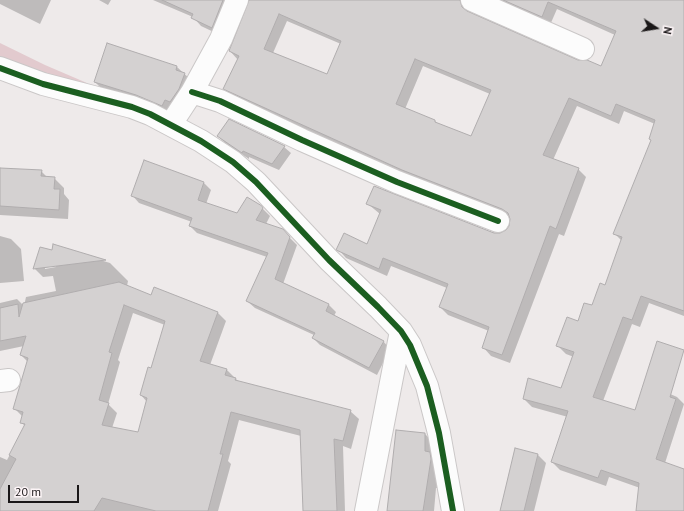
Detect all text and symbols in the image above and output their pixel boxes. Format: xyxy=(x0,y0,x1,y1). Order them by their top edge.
north arrow xyxy=(636,8,676,48)
text: N xyxy=(660,25,675,35)
scale bar xyxy=(10,477,81,503)
text: 20 m xyxy=(15,484,41,499)

